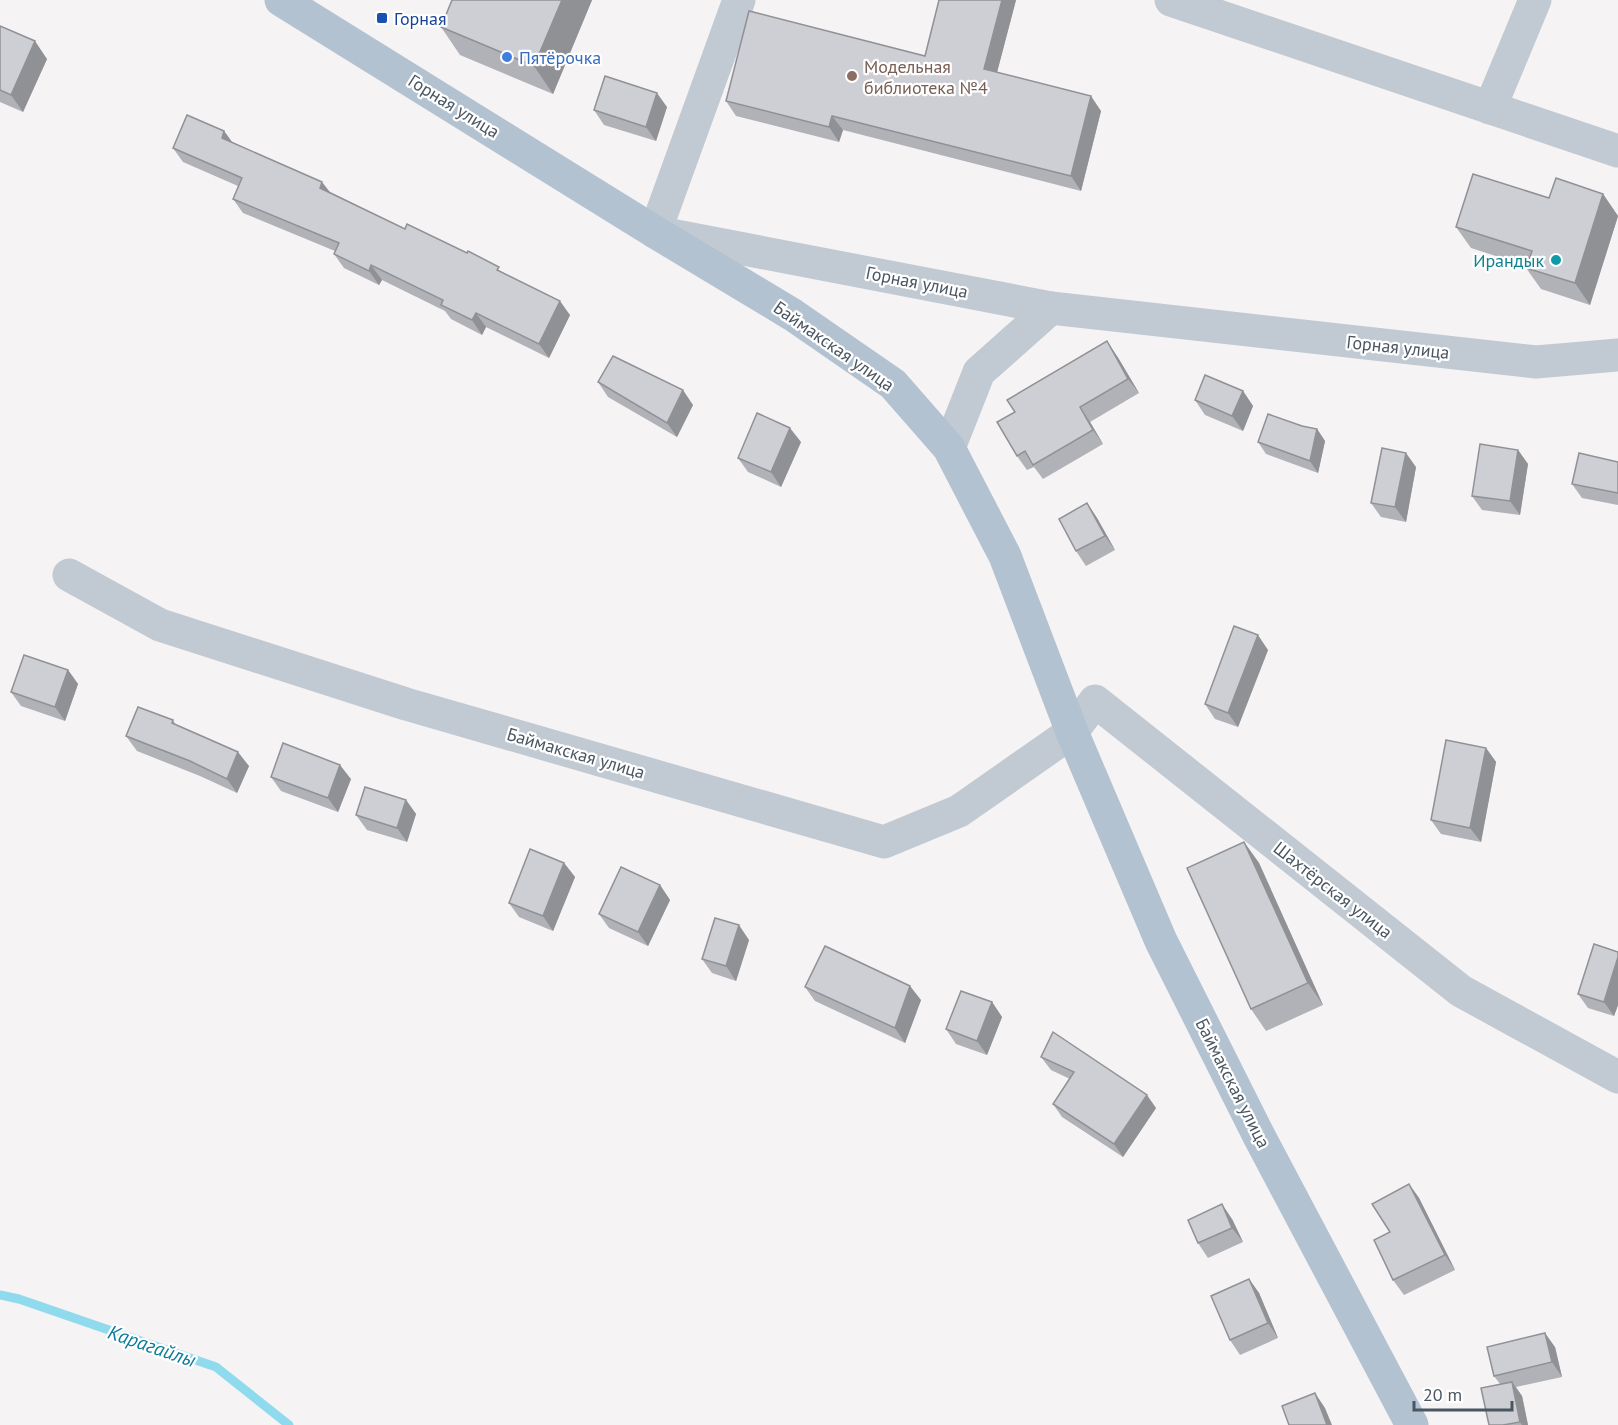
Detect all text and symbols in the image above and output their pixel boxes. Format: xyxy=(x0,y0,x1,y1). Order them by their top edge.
place label: Горная xyxy=(394,7,447,30)
marker: Горная xyxy=(375,11,389,25)
place label: Пятёрочка xyxy=(519,46,601,69)
marker: Пятёрочка xyxy=(500,50,514,64)
place label: Модельная библиотека №4 xyxy=(864,55,988,99)
street label: Горная улица xyxy=(404,69,504,143)
marker: Модельная библиотека №4 xyxy=(845,69,859,83)
place label: Ирандык xyxy=(1473,249,1544,272)
marker: Ирандык xyxy=(1549,253,1563,267)
street label: Горная улица xyxy=(864,261,970,303)
street label: Баймакская улица xyxy=(769,296,899,396)
street label: Горная улица xyxy=(1345,330,1451,364)
street label: Баймакская улица xyxy=(504,722,648,784)
street label: Шахтёрская улица xyxy=(1269,836,1397,944)
street label: Баймакская улица xyxy=(1190,1014,1276,1152)
water label: Карагайлы xyxy=(105,1319,200,1373)
scale bar xyxy=(1414,1374,1512,1412)
text: 20 m xyxy=(1423,1383,1462,1406)

